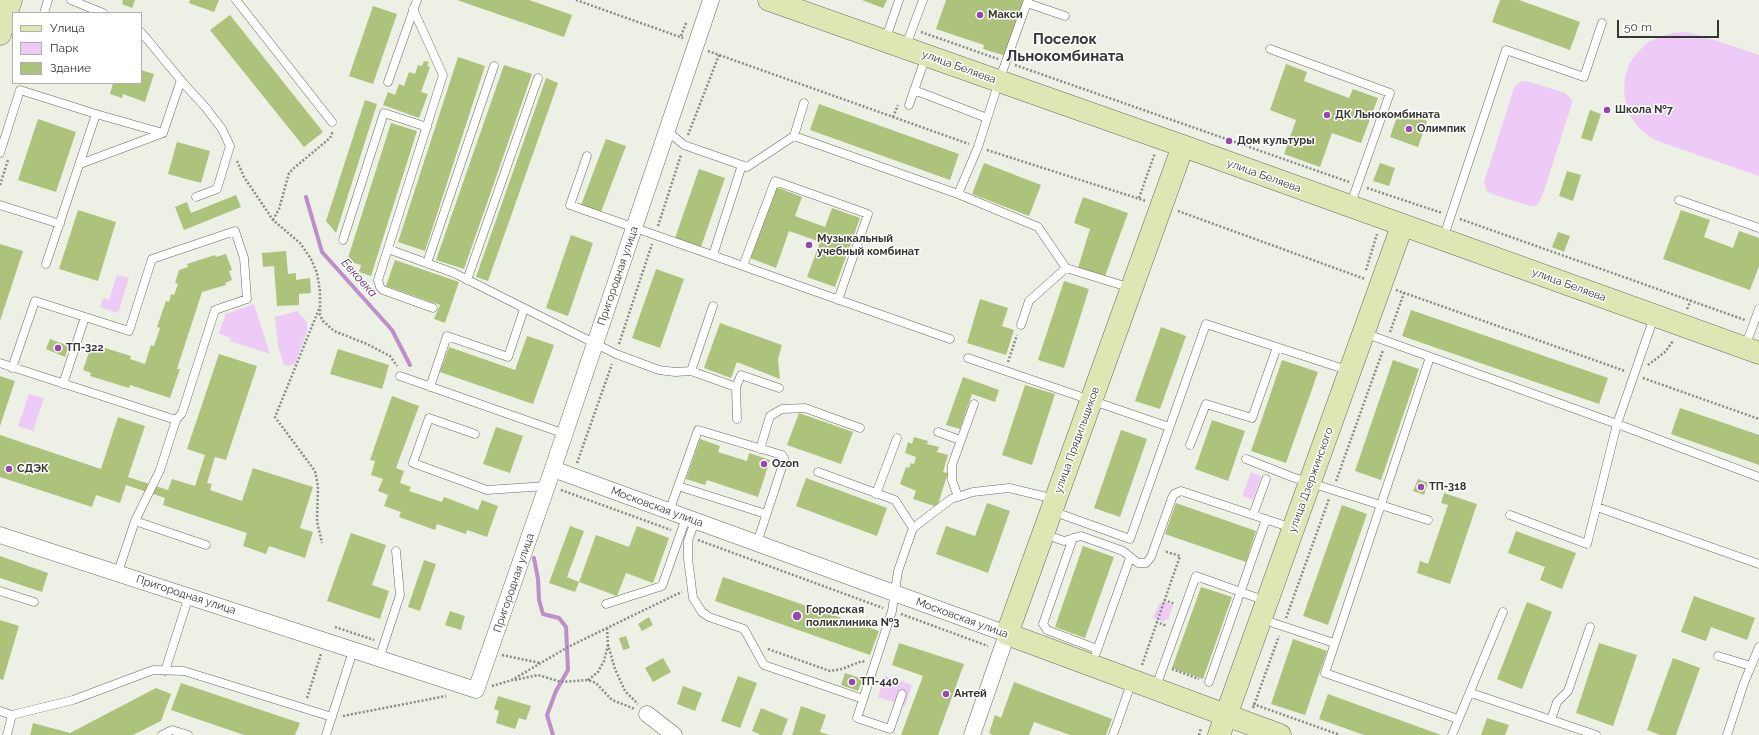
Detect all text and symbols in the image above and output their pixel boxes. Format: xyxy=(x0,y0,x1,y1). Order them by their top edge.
place label: Макси xyxy=(988,8,1023,22)
marker: Макси xyxy=(975,10,985,20)
legend xyxy=(12,12,142,84)
scale bar xyxy=(1619,12,1721,38)
text: 50 m xyxy=(1624,20,1652,34)
text: Улица xyxy=(50,21,85,35)
district label: Поселок Льнокомбината xyxy=(1006,30,1124,65)
text: Парк xyxy=(50,41,79,55)
street label: улица Беляева xyxy=(920,47,998,87)
text: Здание xyxy=(50,61,91,75)
place label: Школа №7 xyxy=(1615,103,1673,117)
marker: Школа №7 xyxy=(1602,105,1612,115)
place label: ДК Льнокомбината xyxy=(1335,108,1440,122)
marker: ДК Льнокомбината xyxy=(1322,110,1332,120)
place label: Олимпик xyxy=(1417,122,1466,136)
marker: Олимпик xyxy=(1404,124,1414,134)
place label: Дом культуры xyxy=(1237,134,1315,148)
marker: Дом культуры xyxy=(1224,136,1234,146)
street label: улица Беляева xyxy=(1225,156,1303,196)
street label: Пригородная улица xyxy=(595,225,641,327)
place label: Музыкальный учебный комбинат xyxy=(817,232,920,258)
marker: Музыкальный учебный комбинат xyxy=(804,240,814,250)
water label: Евковка xyxy=(338,256,380,300)
street label: улица Беляева xyxy=(1530,265,1608,305)
place label: ТП-322 xyxy=(66,341,104,355)
marker: ТП-322 xyxy=(53,343,63,353)
street label: улица Прядильщиков xyxy=(1052,385,1102,495)
street label: улица Дзержинского xyxy=(1286,426,1336,534)
place label: Ozon xyxy=(772,457,799,471)
marker: Ozon xyxy=(759,459,769,469)
place label: СДЭК xyxy=(17,462,49,476)
marker: СДЭК xyxy=(4,464,14,474)
place label: ТП-318 xyxy=(1429,480,1466,494)
marker: ТП-318 xyxy=(1416,482,1426,492)
street label: Московская улица xyxy=(609,484,705,530)
street label: Пригородная улица xyxy=(491,532,537,634)
street label: Пригородная улица xyxy=(135,573,237,617)
street label: Московская улица xyxy=(914,595,1010,641)
place label: Городская поликлиника №3 xyxy=(806,603,899,629)
marker: Городская поликлиника №3 xyxy=(791,610,803,622)
place label: ТП-440 xyxy=(860,675,899,689)
marker: ТП-440 xyxy=(847,677,857,687)
place label: Антей xyxy=(954,687,987,701)
marker: Антей xyxy=(941,689,951,699)

